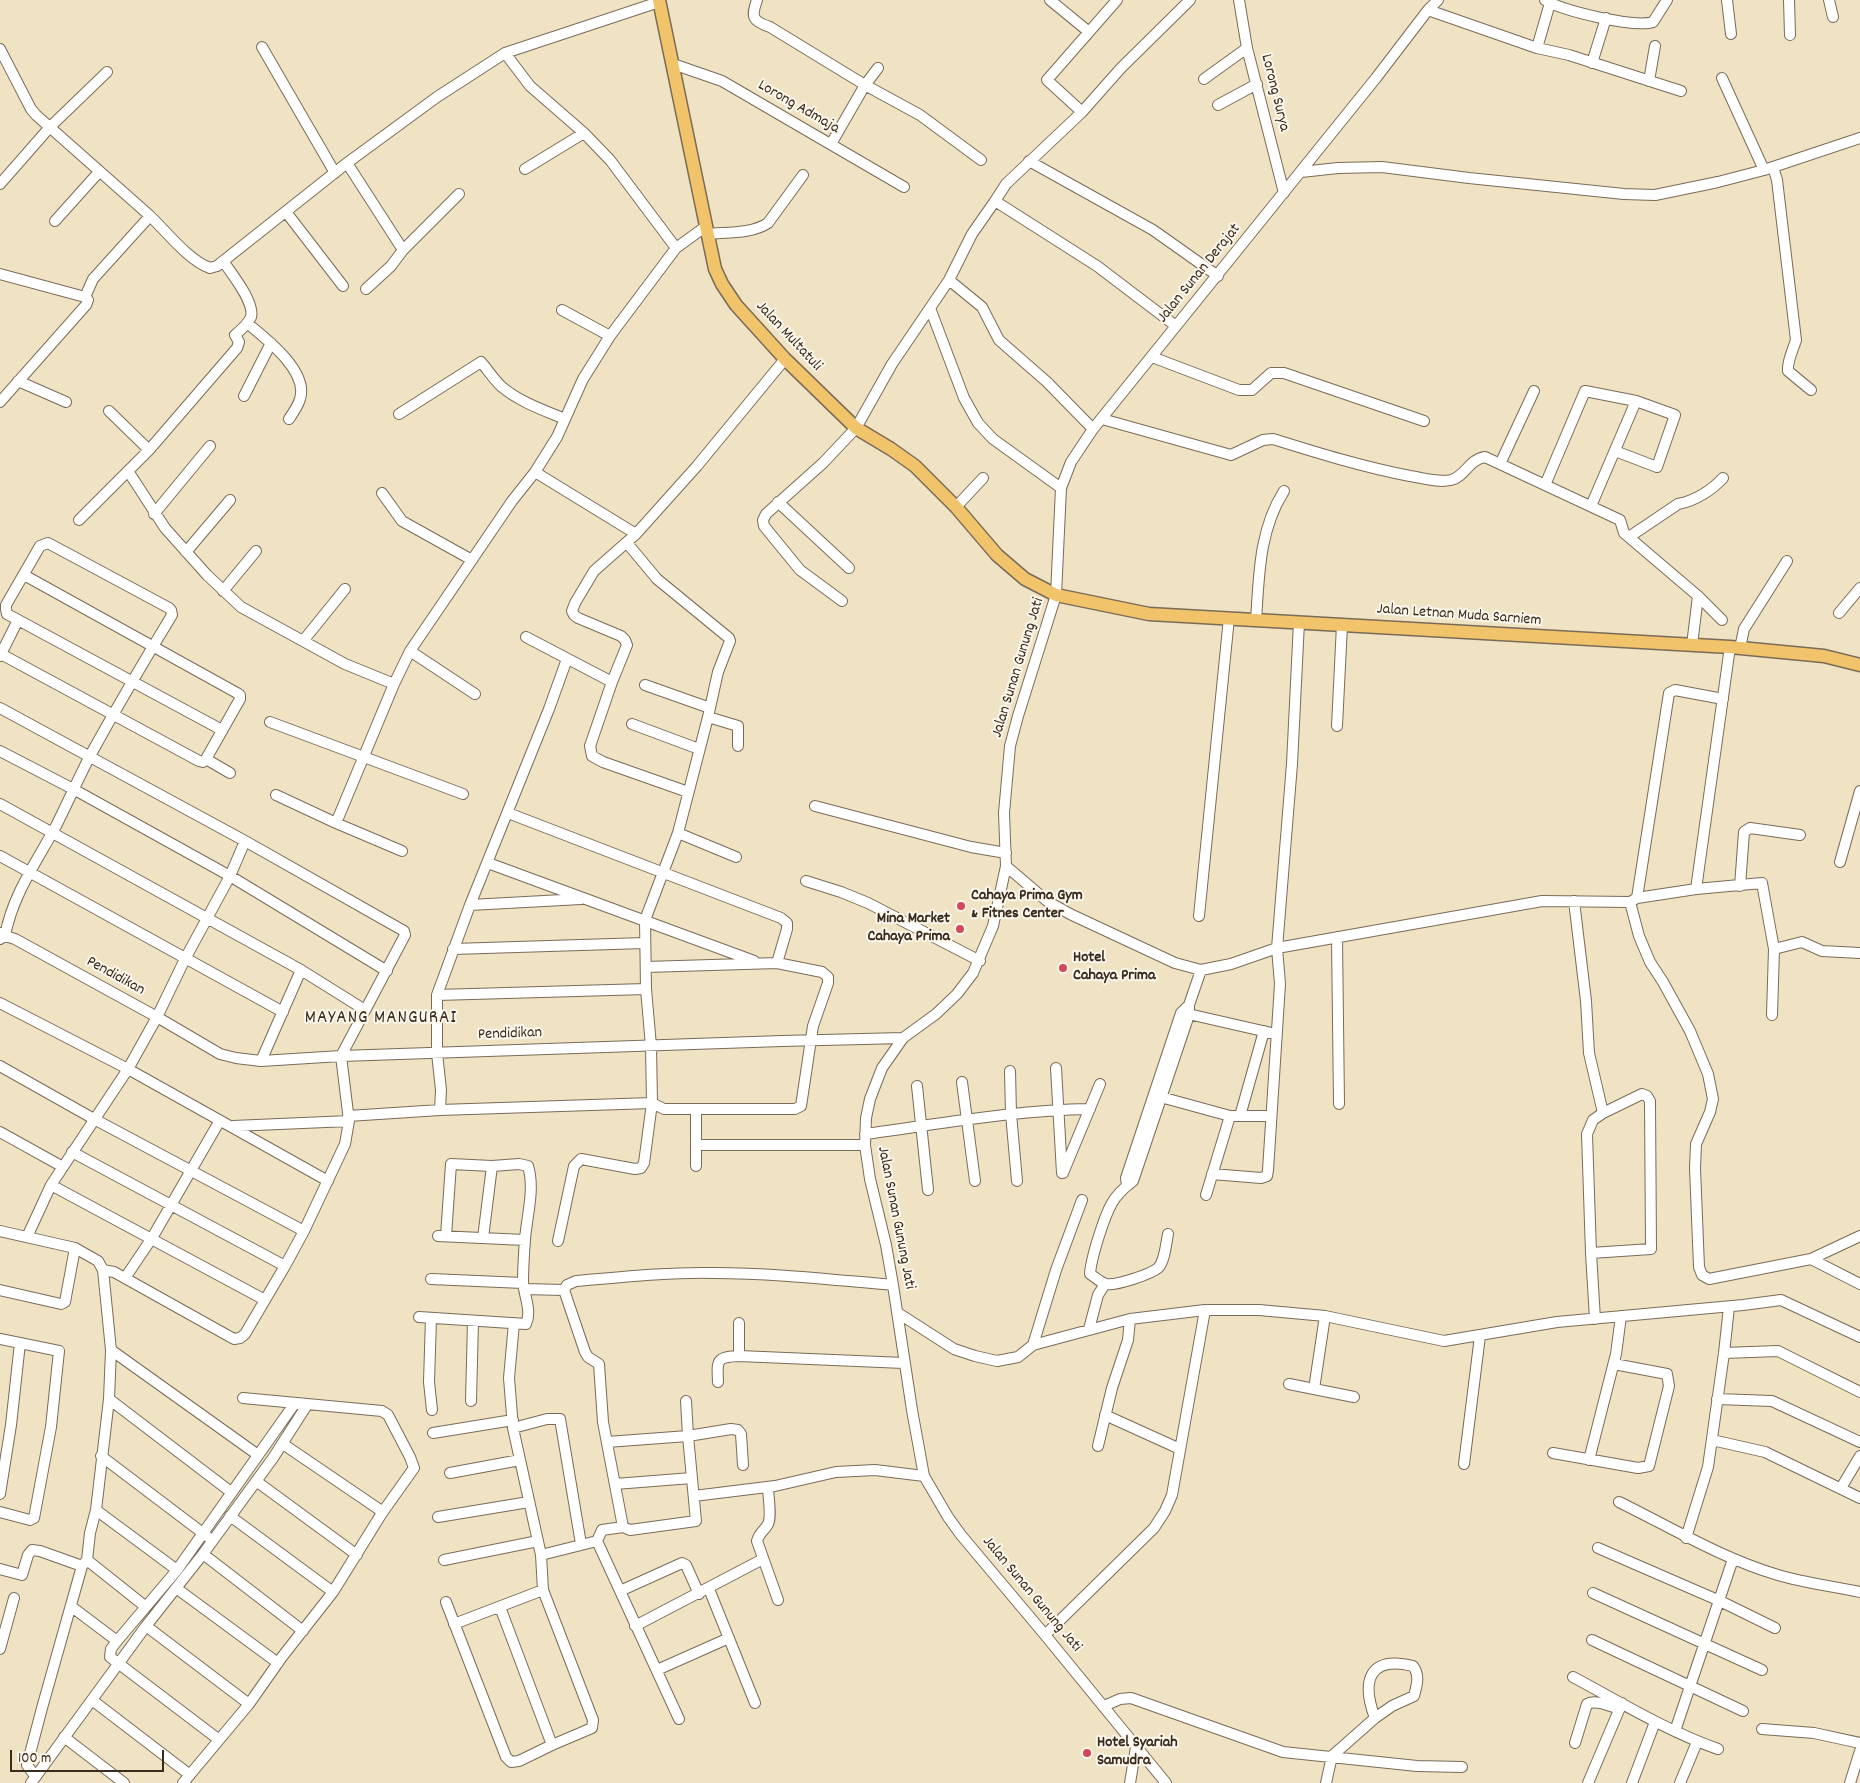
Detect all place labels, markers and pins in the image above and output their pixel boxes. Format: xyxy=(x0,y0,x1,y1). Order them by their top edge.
place label: Cahaya Prima Gym & Fitnes Center xyxy=(971,887,1083,925)
marker: Cahaya Prima Gym & Fitnes Center xyxy=(955,900,967,912)
place label: Mina Market Cahaya Prima xyxy=(867,910,950,948)
marker: Mina Market Cahaya Prima xyxy=(954,923,966,935)
place label: Hotel Cahaya Prima xyxy=(1073,949,1156,987)
marker: Hotel Cahaya Prima xyxy=(1057,962,1069,974)
place label: Hotel Syariah Samudra xyxy=(1097,1734,1177,1772)
marker: Hotel Syariah Samudra xyxy=(1081,1747,1093,1759)

